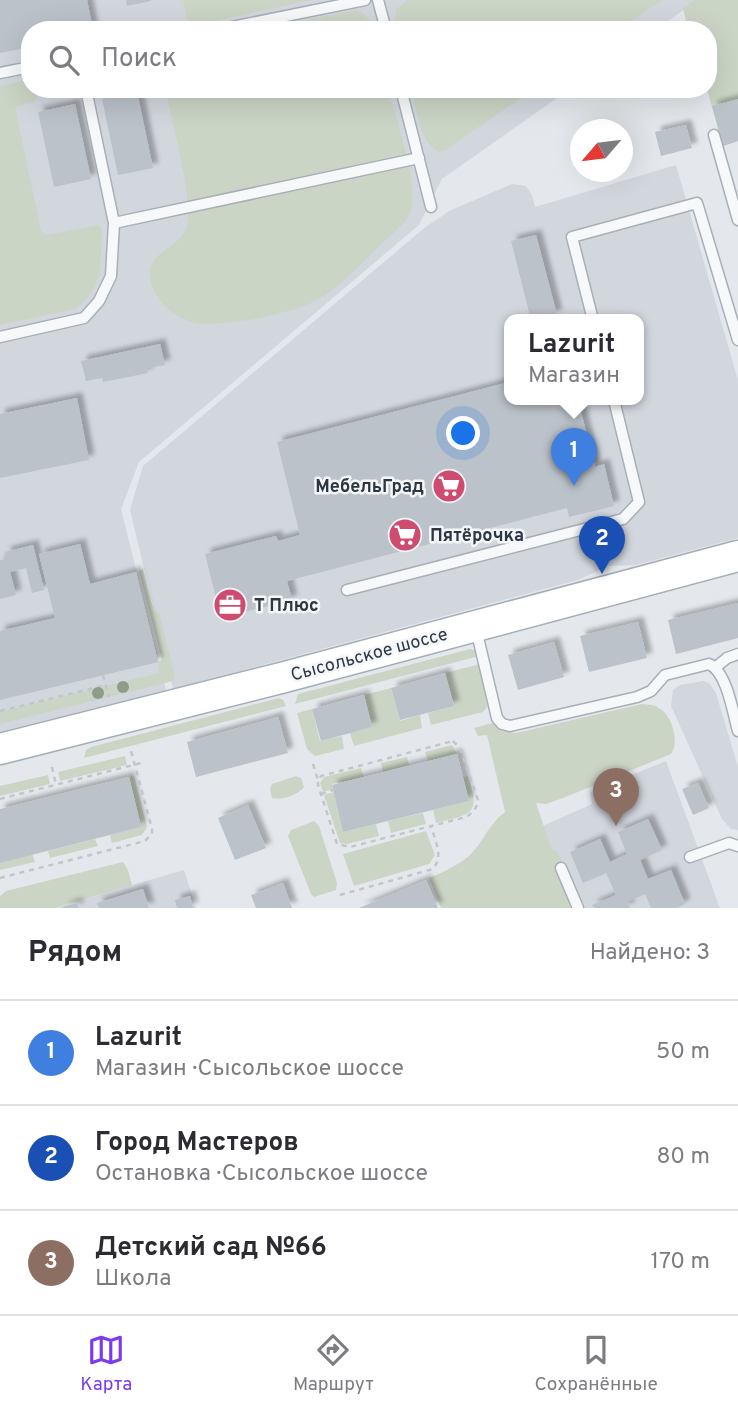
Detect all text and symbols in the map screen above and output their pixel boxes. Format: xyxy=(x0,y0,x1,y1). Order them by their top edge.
search box xyxy=(21,21,717,98)
icon: search xyxy=(45,41,83,79)
text: Поиск xyxy=(101,43,177,76)
north arrow xyxy=(570,119,633,182)
popup xyxy=(504,314,644,405)
text: Lazurit xyxy=(528,329,615,362)
text: Магазин xyxy=(528,362,620,391)
your location xyxy=(446,416,480,450)
pin: 1 xyxy=(551,428,597,486)
supermarket icon: МебельГрад xyxy=(430,467,468,505)
place label: МебельГрад xyxy=(315,476,424,499)
supermarket icon: Пятёрочка xyxy=(386,516,424,554)
pin: 2 xyxy=(579,516,625,574)
place label: Пятёрочка xyxy=(430,525,524,548)
office icon: Т Плюс xyxy=(211,586,249,624)
place label: Т Плюс xyxy=(254,595,319,618)
street label: Сысольское шоссе xyxy=(288,623,450,687)
pin: 3 xyxy=(593,768,639,826)
text: Рядом xyxy=(28,935,122,972)
text: Найдено: 3 xyxy=(590,939,710,968)
text: Lazurit xyxy=(95,1022,182,1055)
text: 1 xyxy=(46,1038,56,1067)
text: 50 m xyxy=(656,1038,710,1067)
text: Магазин · Сысольское шоссе xyxy=(95,1055,404,1084)
text: Город Мастеров xyxy=(95,1127,299,1160)
text: 2 xyxy=(44,1143,58,1172)
text: 80 m xyxy=(657,1143,710,1172)
text: Остановка · Сысольское шоссе xyxy=(95,1160,428,1189)
text: Детский сад №66 xyxy=(95,1232,327,1265)
text: 3 xyxy=(44,1248,58,1277)
text: 170 m xyxy=(651,1248,710,1277)
text: Школа xyxy=(95,1265,171,1294)
tab: Карта xyxy=(80,1331,132,1397)
tab: Маршрут xyxy=(293,1331,374,1397)
tab: Сохранённые xyxy=(534,1331,658,1397)

